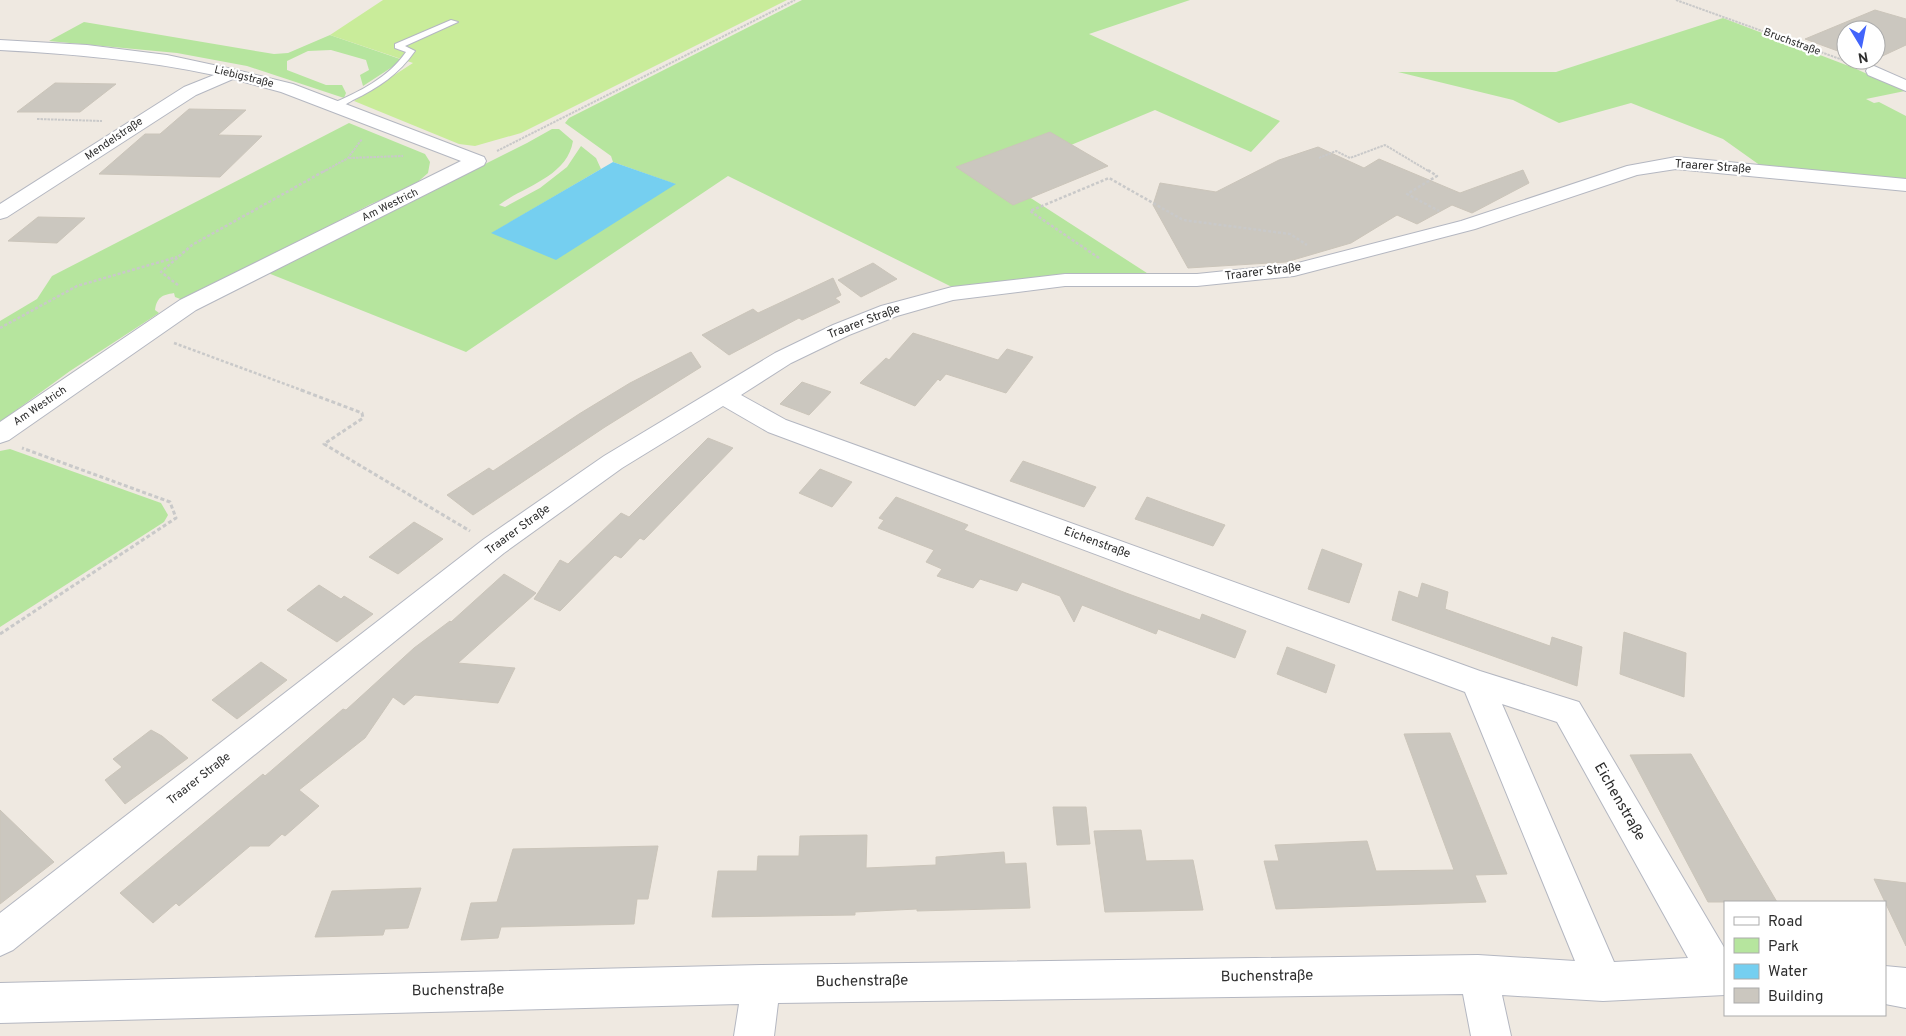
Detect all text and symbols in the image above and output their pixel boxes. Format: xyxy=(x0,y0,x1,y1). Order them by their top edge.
north arrow xyxy=(1836,20,1886,70)
street label: Bruchstraße xyxy=(1761,25,1823,59)
text: N xyxy=(1857,47,1869,66)
street label: Liebigstraße xyxy=(213,63,275,91)
street label: Mendelstraße xyxy=(82,114,146,163)
street label: Traarer Straße xyxy=(1674,156,1752,178)
street label: Am Westrich xyxy=(359,185,421,225)
street label: Traarer Straße xyxy=(1224,259,1302,285)
street label: Traarer Straße xyxy=(825,301,903,343)
street label: Am Westrich xyxy=(11,383,69,429)
street label: Traarer Straße xyxy=(482,501,554,559)
street label: Eichenstraße xyxy=(1061,524,1133,562)
street label: Traarer Straße xyxy=(164,749,234,809)
street label: Eichenstraße xyxy=(1589,759,1649,845)
legend xyxy=(1724,901,1886,1016)
text: Road xyxy=(1768,913,1803,932)
text: Park xyxy=(1768,938,1799,957)
text: Water xyxy=(1768,963,1808,982)
street label: Buchenstraße xyxy=(1220,967,1314,987)
street label: Buchenstraße xyxy=(815,972,909,992)
street label: Buchenstraße xyxy=(411,981,505,1001)
text: Building xyxy=(1768,988,1823,1007)

